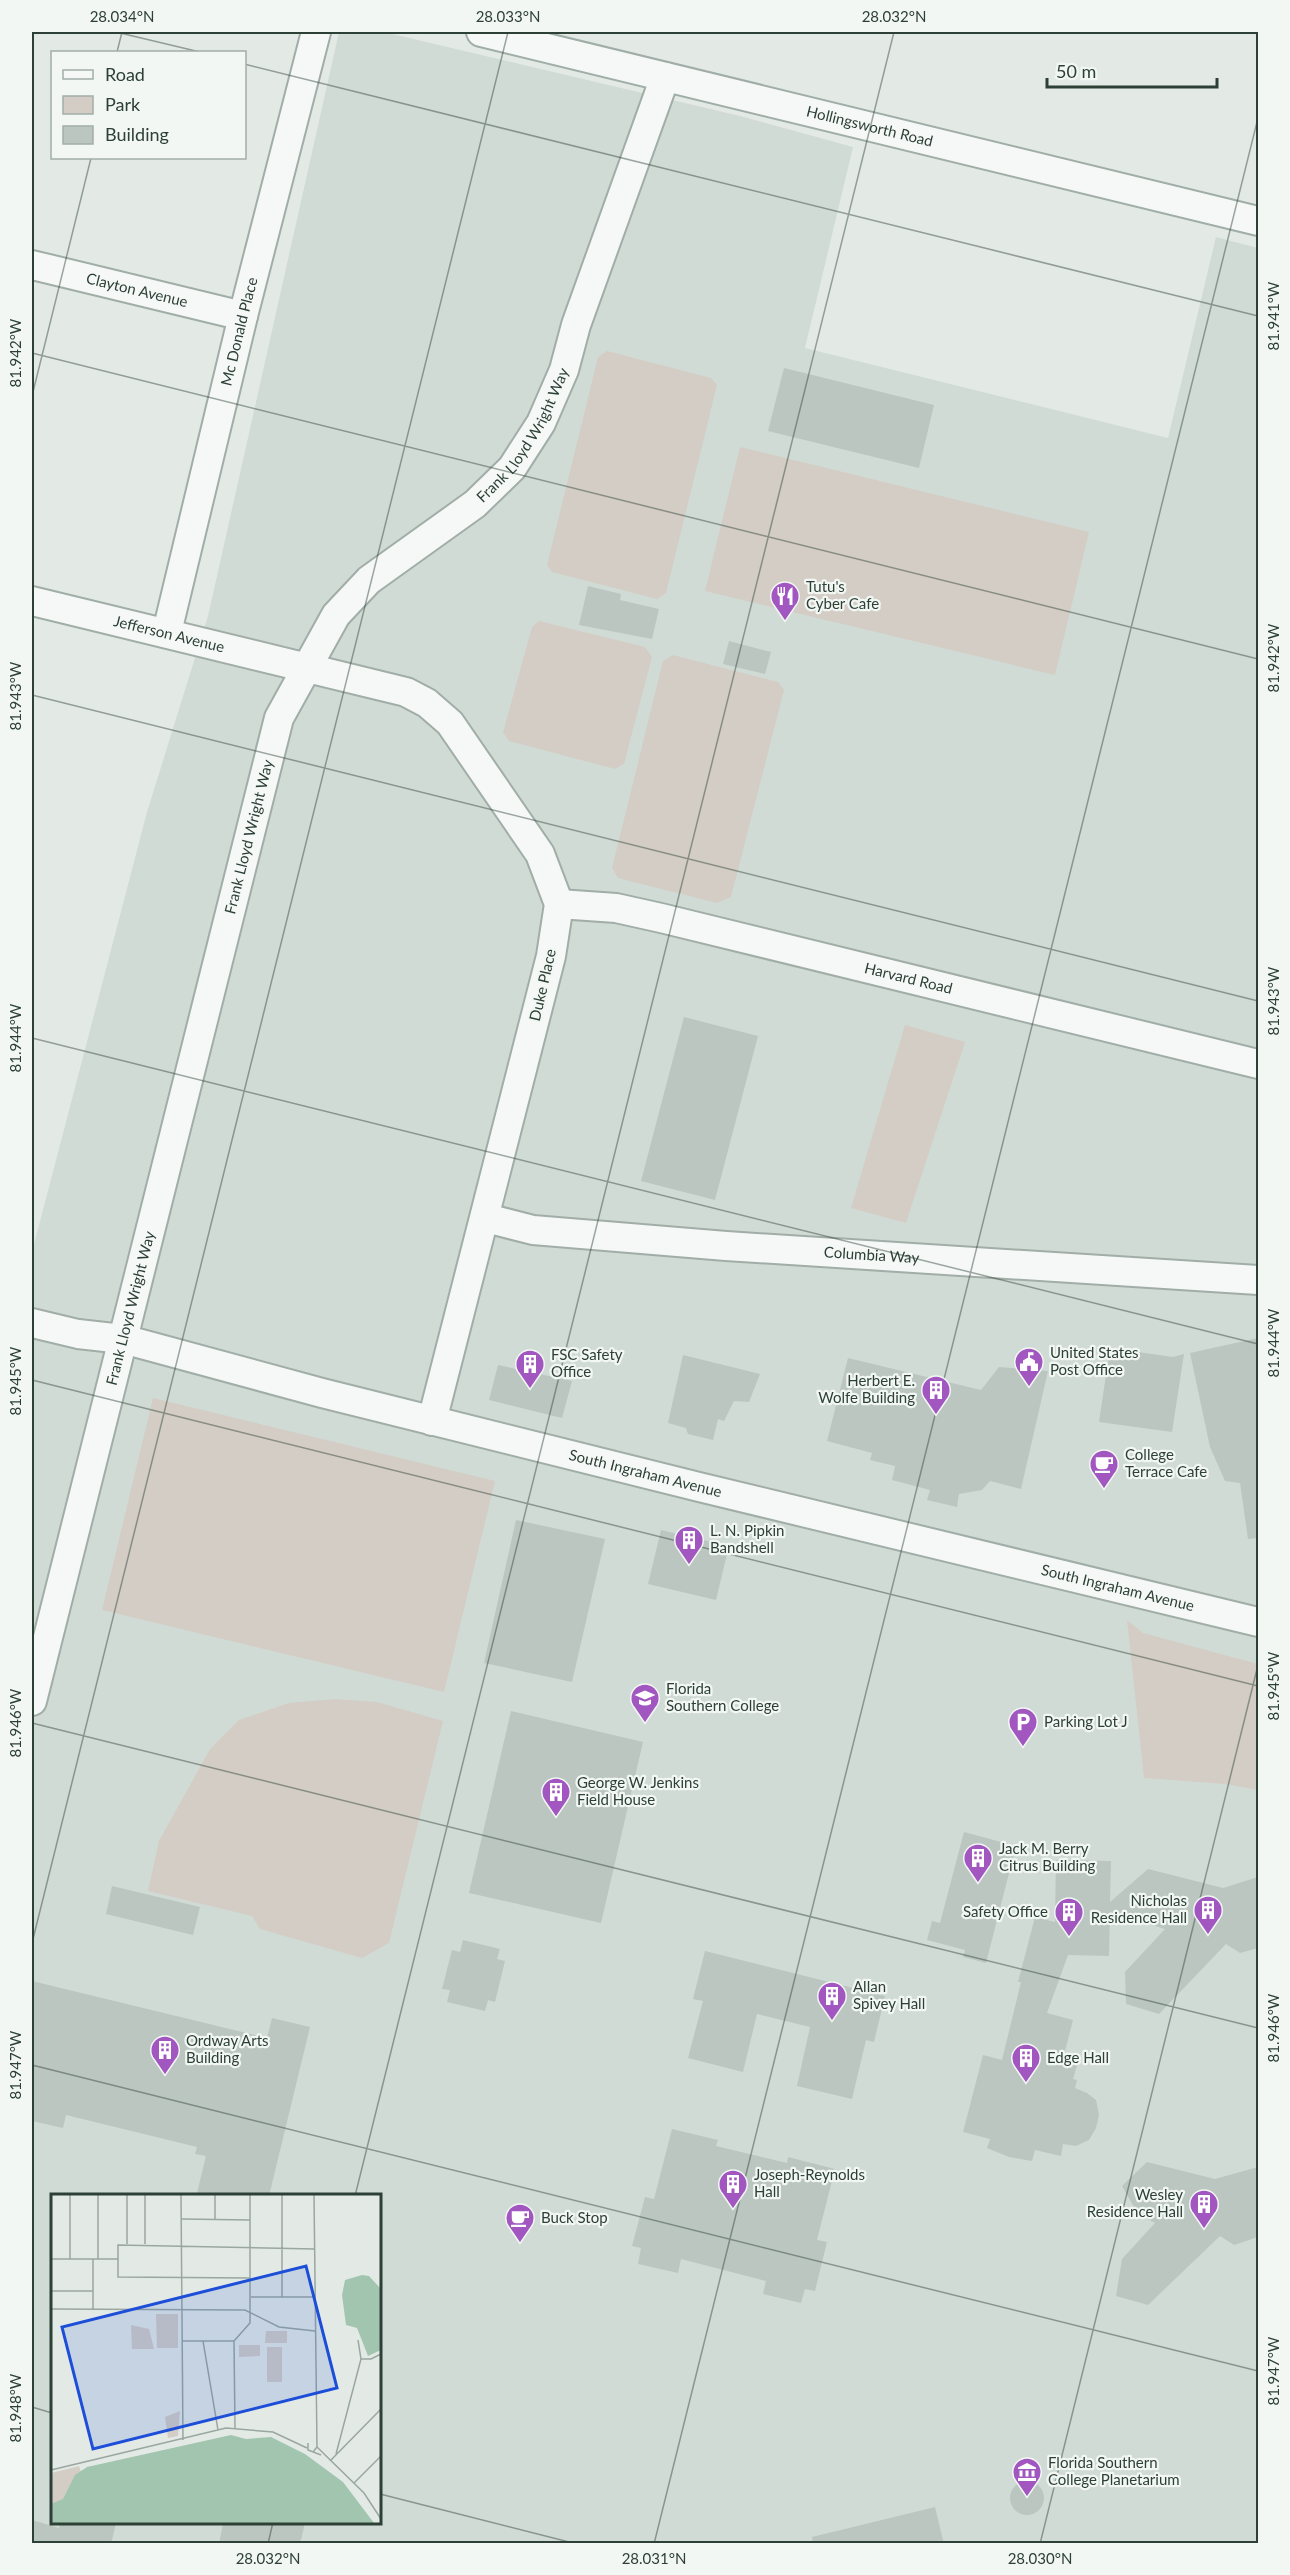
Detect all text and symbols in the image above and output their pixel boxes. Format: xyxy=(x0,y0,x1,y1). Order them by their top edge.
text: 28.034°N xyxy=(90,7,154,25)
text: 28.033°N xyxy=(476,7,540,25)
text: 28.032°N xyxy=(862,7,926,25)
legend xyxy=(51,51,246,159)
scale bar xyxy=(1047,51,1216,89)
text: 50 m xyxy=(1056,60,1096,82)
text: Road xyxy=(105,63,145,85)
text: Park xyxy=(105,93,141,115)
street label: Hollingsworth Road xyxy=(805,101,935,150)
text: Building xyxy=(105,123,169,145)
street label: Clayton Avenue xyxy=(85,268,190,310)
street label: Mc Donald Place xyxy=(217,275,261,387)
text: 81.941°W xyxy=(1264,281,1282,350)
text: 81.942°W xyxy=(6,318,24,387)
street label: Frank Lloyd Wright Way xyxy=(472,364,572,506)
place label: Tutu's Cyber Cafe xyxy=(806,577,879,612)
restaurant icon: Tutu's Cyber Cafe xyxy=(769,580,801,622)
street label: Jefferson Avenue xyxy=(112,611,227,656)
text: 81.942°W xyxy=(1264,623,1282,692)
text: 81.943°W xyxy=(6,661,24,730)
street label: Frank Lloyd Wright Way xyxy=(220,757,276,916)
street label: Duke Place xyxy=(525,947,559,1023)
street label: Harvard Road xyxy=(863,958,955,997)
text: 81.943°W xyxy=(1264,966,1282,1035)
text: 81.944°W xyxy=(6,1003,24,1072)
street label: Frank Lloyd Wright Way xyxy=(102,1229,158,1387)
street label: Columbia Way xyxy=(823,1242,920,1266)
text: 81.944°W xyxy=(1264,1308,1282,1377)
place label: United States Post Office xyxy=(1050,1343,1139,1378)
place label: FSC Safety Office xyxy=(551,1345,623,1380)
text: 81.945°W xyxy=(6,1346,24,1415)
public building icon: United States Post Office xyxy=(1013,1346,1045,1388)
building icon: FSC Safety Office xyxy=(514,1348,546,1390)
place label: Herbert E. Wolfe Building xyxy=(818,1371,915,1406)
building icon: Herbert E. Wolfe Building xyxy=(920,1374,952,1416)
street label: South Ingraham Avenue xyxy=(567,1445,724,1500)
place label: College Terrace Cafe xyxy=(1125,1445,1207,1480)
cafe icon: College Terrace Cafe xyxy=(1088,1448,1120,1490)
place label: L. N. Pipkin Bandshell xyxy=(710,1521,784,1556)
building icon: L. N. Pipkin Bandshell xyxy=(673,1524,705,1566)
street label: South Ingraham Avenue xyxy=(1040,1560,1196,1614)
text: 81.945°W xyxy=(1264,1651,1282,1720)
place label: Florida Southern College xyxy=(666,1679,779,1714)
school or university icon: Florida Southern College xyxy=(629,1682,661,1724)
text: 81.946°W xyxy=(6,1688,24,1757)
parking icon: Parking Lot J xyxy=(1007,1706,1039,1748)
place label: Parking Lot J xyxy=(1044,1712,1128,1730)
place label: George W. Jenkins Field House xyxy=(577,1773,699,1808)
building icon: George W. Jenkins Field House xyxy=(540,1776,572,1818)
place label: Jack M. Berry Citrus Building xyxy=(999,1839,1096,1874)
building icon: Jack M. Berry Citrus Building xyxy=(962,1842,994,1884)
place label: Nicholas Residence Hall xyxy=(1091,1891,1187,1926)
building icon: Nicholas Residence Hall xyxy=(1192,1894,1224,1936)
building icon: Safety Office xyxy=(1053,1896,1085,1938)
place label: Safety Office xyxy=(963,1902,1048,1920)
place label: Allan Spivey Hall xyxy=(853,1977,925,2012)
building icon: Allan Spivey Hall xyxy=(816,1980,848,2022)
text: 81.946°W xyxy=(1264,1993,1282,2062)
text: 81.947°W xyxy=(6,2030,24,2099)
place label: Ordway Arts Building xyxy=(186,2031,269,2066)
building icon: Ordway Arts Building xyxy=(149,2034,181,2076)
building icon: Edge Hall xyxy=(1010,2042,1042,2084)
place label: Edge Hall xyxy=(1047,2048,1109,2066)
place label: Joseph-Reynolds Hall xyxy=(754,2165,865,2200)
building icon: Joseph-Reynolds Hall xyxy=(717,2168,749,2210)
place label: Wesley Residence Hall xyxy=(1087,2185,1183,2220)
building icon: Wesley Residence Hall xyxy=(1188,2188,1220,2230)
inset map xyxy=(51,2194,381,2524)
cafe icon: Buck Stop xyxy=(504,2202,536,2244)
place label: Buck Stop xyxy=(541,2208,608,2226)
text: 81.947°W xyxy=(1264,2336,1282,2405)
text: 81.948°W xyxy=(6,2373,24,2442)
place label: Florida Southern College Planetarium xyxy=(1048,2453,1180,2488)
museum icon: Florida Southern College Planetarium xyxy=(1011,2456,1043,2498)
text: 28.032°N xyxy=(236,2549,300,2567)
text: 28.031°N xyxy=(622,2549,686,2567)
text: 28.030°N xyxy=(1008,2549,1072,2567)

